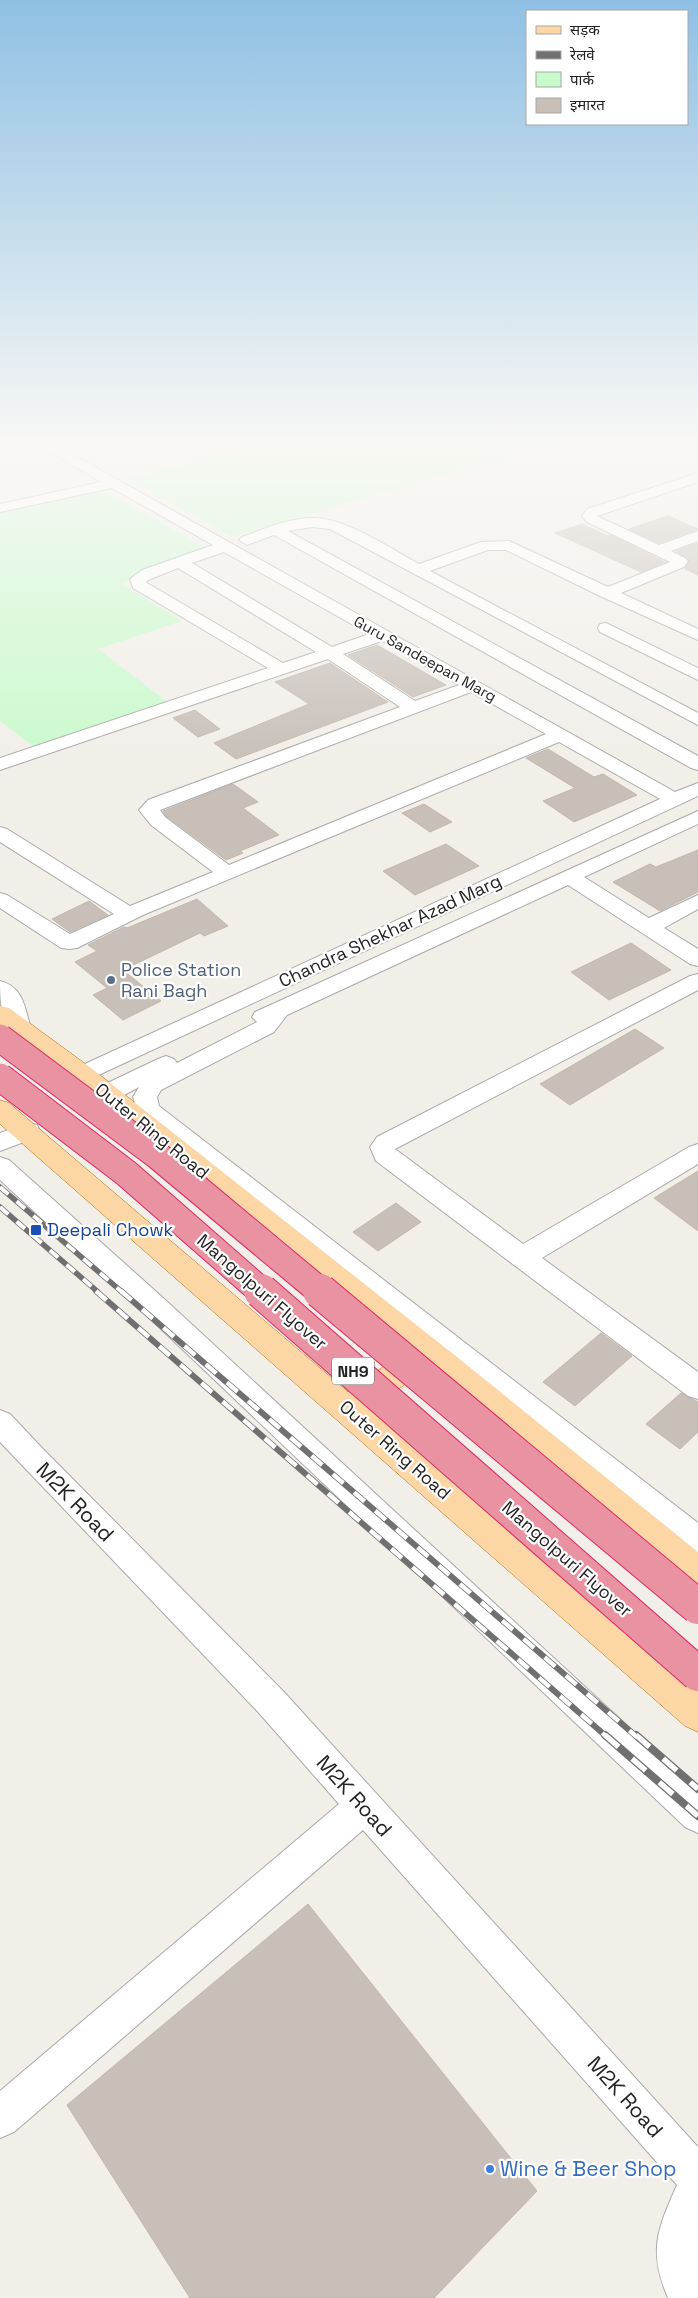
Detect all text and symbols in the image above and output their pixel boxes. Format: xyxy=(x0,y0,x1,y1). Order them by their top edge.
legend xyxy=(526,10,688,125)
text: सड़क xyxy=(570,20,600,39)
text: रेलवे xyxy=(569,45,595,64)
text: पार्क xyxy=(570,70,594,89)
text: इमारत xyxy=(570,95,605,114)
street label: Guru Sandeepan Marg xyxy=(351,611,500,706)
street label: Chandra Shekhar Azad Marg xyxy=(275,869,505,992)
place label: Police Station Rani Bagh xyxy=(121,958,241,1002)
marker: Police Station Rani Bagh xyxy=(105,974,117,986)
street label: Outer Ring Road xyxy=(91,1078,214,1184)
place label: Deepali Chowk xyxy=(47,1218,174,1241)
marker: Deepali Chowk xyxy=(29,1223,43,1237)
street label: Mangolpuri Flyover xyxy=(192,1229,332,1355)
road number: NH9 xyxy=(332,1358,374,1384)
street label: Outer Ring Road xyxy=(335,1395,456,1504)
street label: M2K Road xyxy=(31,1456,120,1547)
street label: Mangolpuri Flyover xyxy=(497,1496,637,1622)
street label: M2K Road xyxy=(311,1749,398,1842)
street label: M2K Road xyxy=(582,2050,669,2143)
place label: Wine & Beer Shop xyxy=(500,2155,677,2182)
marker: Wine & Beer Shop xyxy=(484,2163,496,2175)

